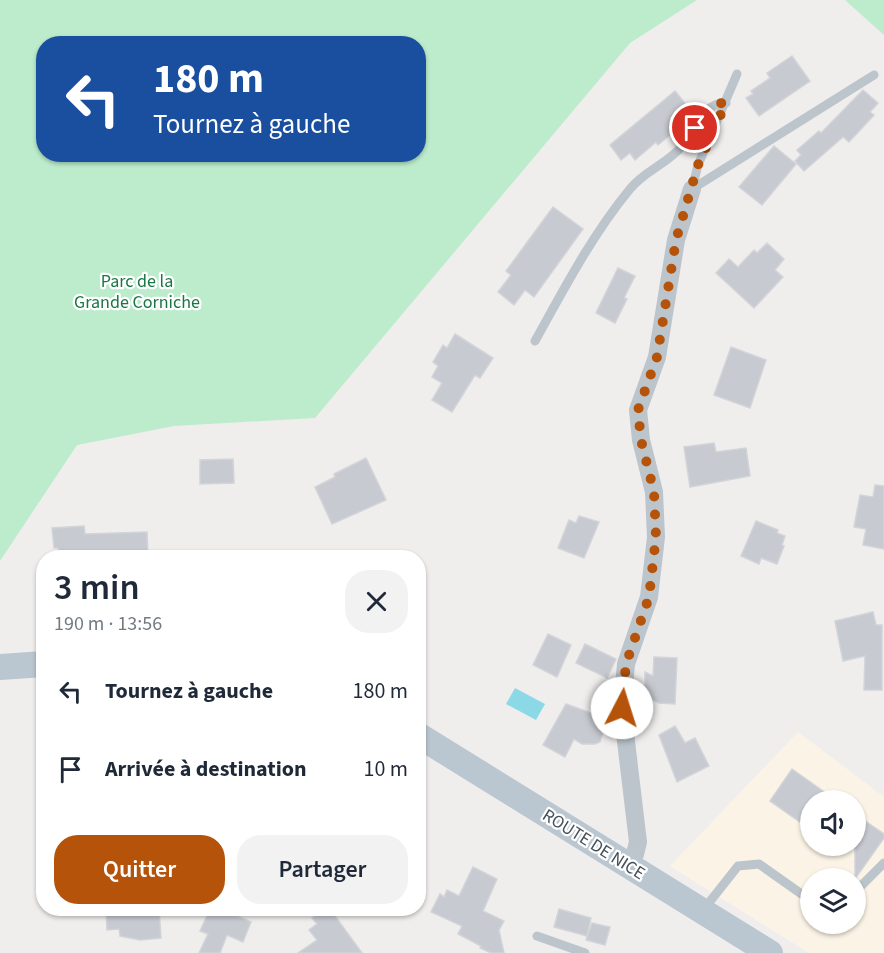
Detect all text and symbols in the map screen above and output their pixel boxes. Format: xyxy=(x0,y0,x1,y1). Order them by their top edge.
text: 180 m xyxy=(153,49,264,109)
icon: left xyxy=(54,60,132,138)
pin xyxy=(669,102,720,153)
text: Tournez à gauche xyxy=(153,105,350,144)
icon: arrive xyxy=(678,111,711,144)
park label: Parc de la Grande Corniche xyxy=(74,269,200,315)
text: 3 min xyxy=(54,562,140,613)
button: close xyxy=(345,570,408,633)
text: 190 m · 13:56 xyxy=(54,610,162,638)
icon: left xyxy=(54,675,87,708)
text: Tournez à gauche xyxy=(105,675,273,707)
text: 180 m xyxy=(353,675,408,707)
position arrow xyxy=(590,676,654,740)
icon: arrive xyxy=(54,753,87,786)
text: Arrivée à destination xyxy=(105,753,307,785)
text: 10 m xyxy=(363,753,408,785)
map controls xyxy=(800,790,866,934)
button: sound xyxy=(800,790,866,856)
street label: ROUTE DE NICE xyxy=(538,803,650,886)
button: Quitter xyxy=(54,835,225,904)
button: Partager xyxy=(237,835,408,904)
button: layers xyxy=(800,868,866,934)

